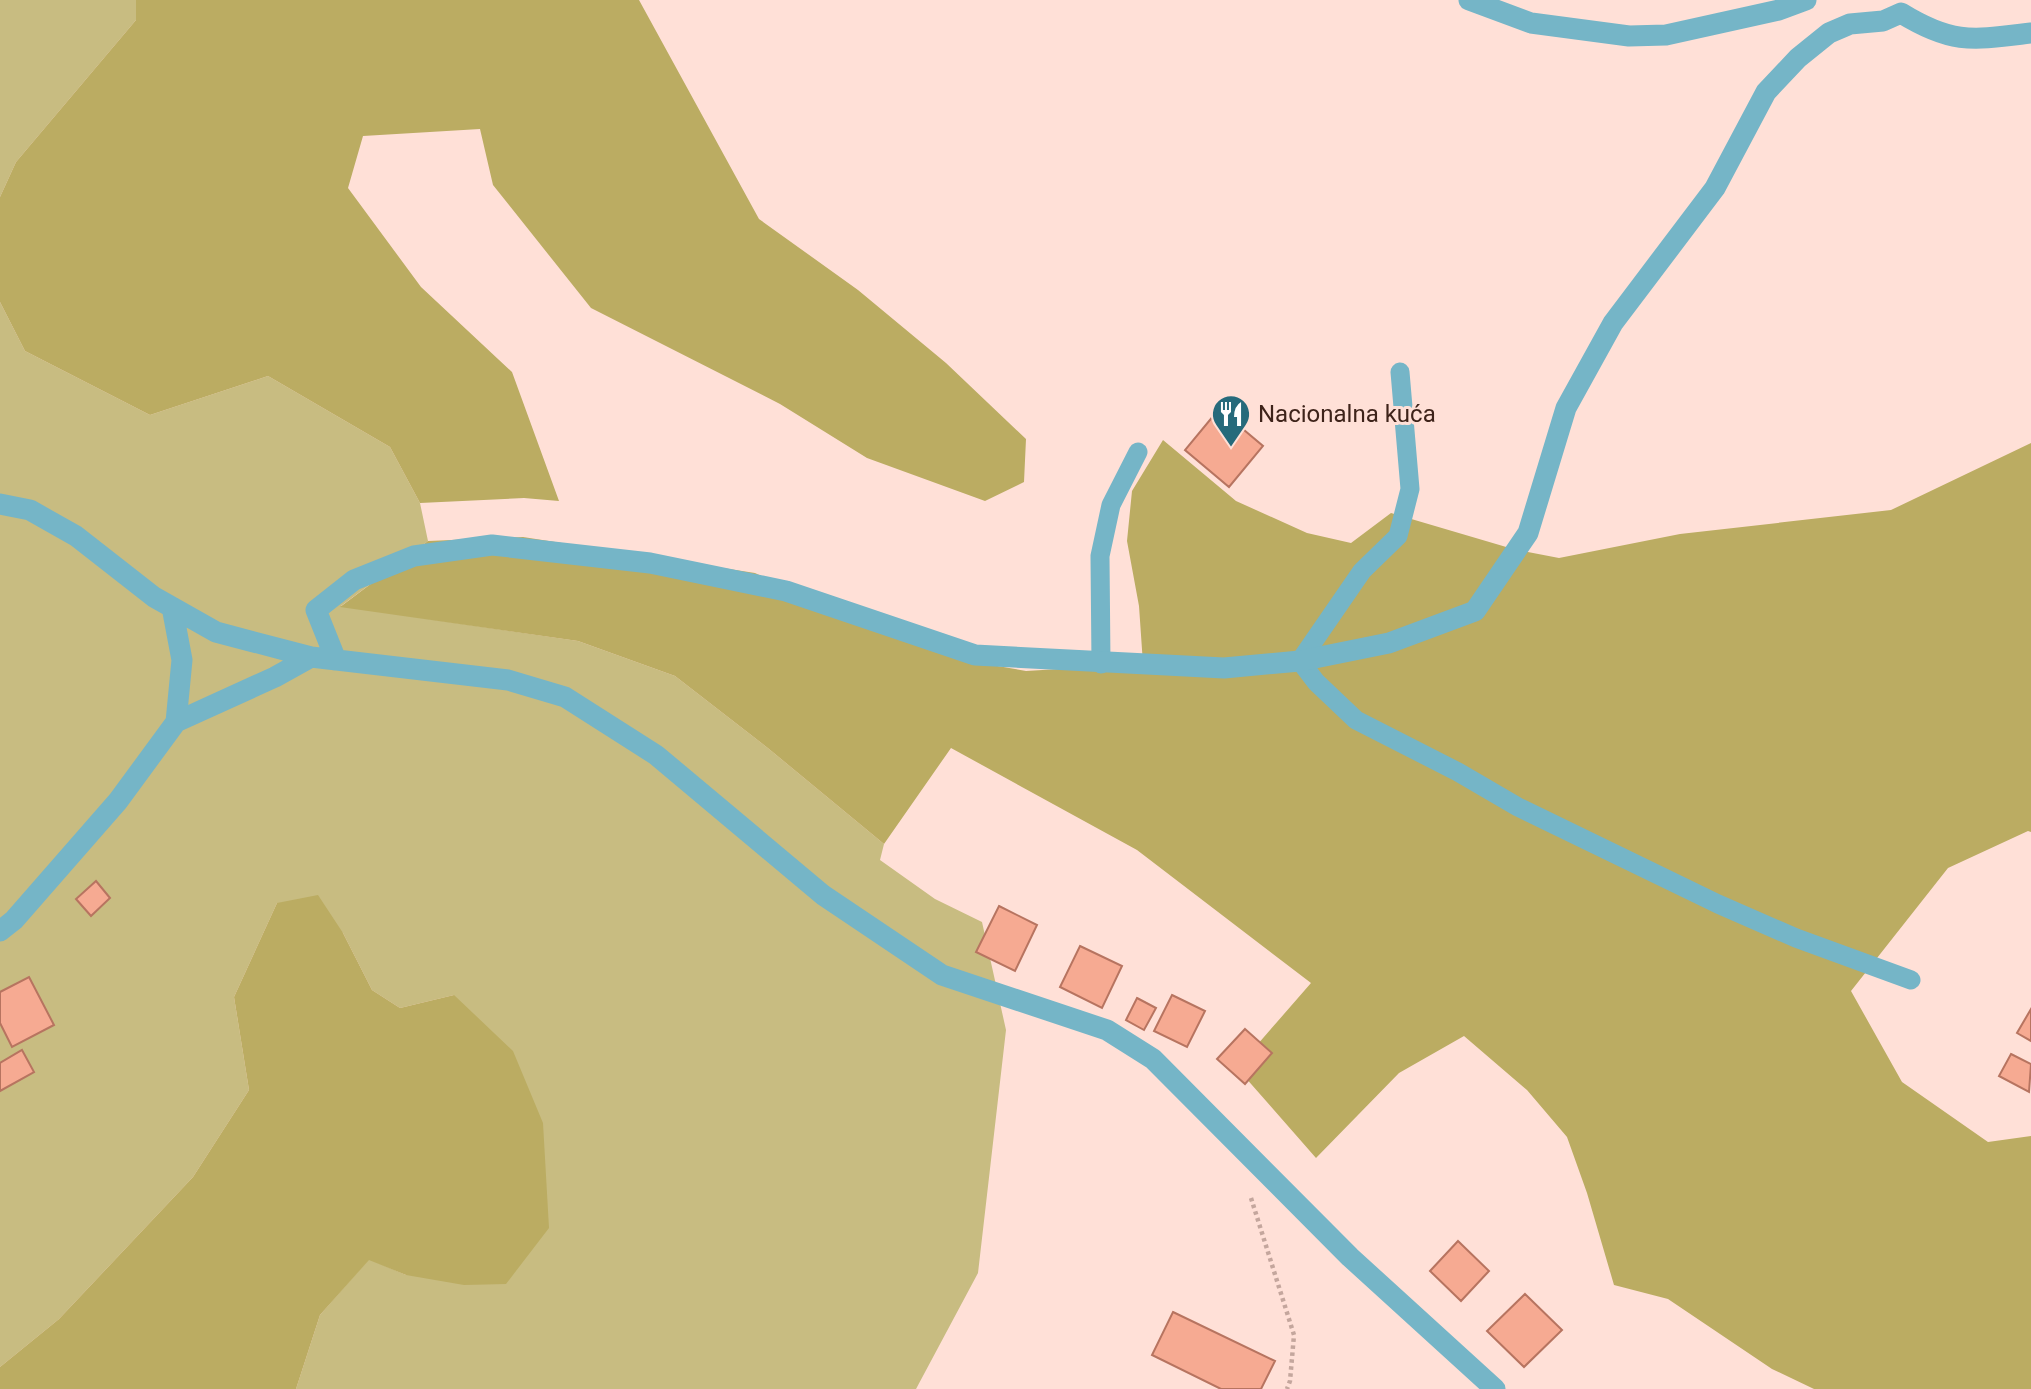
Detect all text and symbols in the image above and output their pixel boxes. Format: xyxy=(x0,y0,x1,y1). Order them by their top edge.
restaurant icon: Nacionalna kuća xyxy=(1210,393,1252,448)
place label: Nacionalna kuća xyxy=(1258,400,1436,428)

